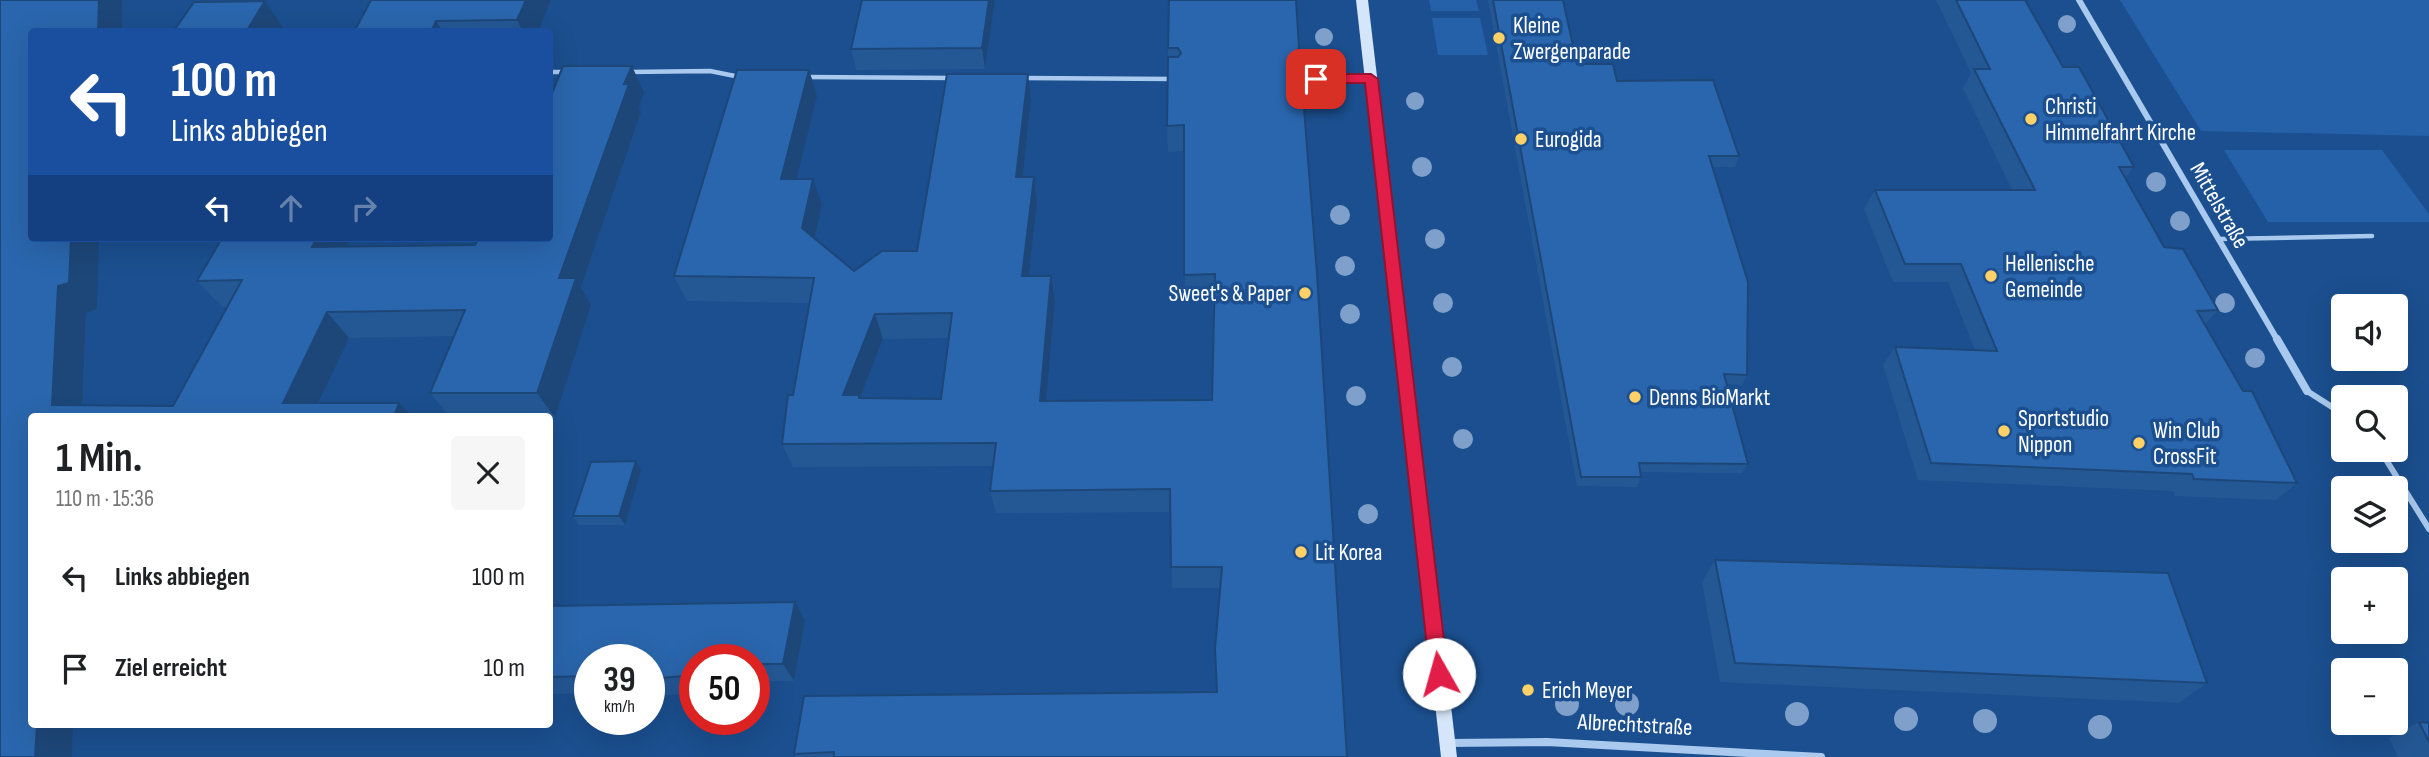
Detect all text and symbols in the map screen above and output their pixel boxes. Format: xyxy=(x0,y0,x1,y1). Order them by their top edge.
place label: Kleine Zwergenparade xyxy=(1513,12,1631,66)
marker: Kleine Zwergenparade xyxy=(1491,30,1507,46)
pin xyxy=(1286,49,1346,109)
text: 100 m xyxy=(171,52,277,111)
icon: left xyxy=(56,56,147,147)
icon: arrive xyxy=(1297,60,1335,98)
place label: Christi Himmelfahrt Kirche xyxy=(2045,93,2196,147)
marker: Christi Himmelfahrt Kirche xyxy=(2023,111,2039,127)
text: Links abbiegen xyxy=(171,112,328,151)
place label: Eurogida xyxy=(1535,126,1602,154)
marker: Eurogida xyxy=(1513,131,1529,147)
street label: Mittelstraße xyxy=(2183,158,2255,253)
icon: left xyxy=(199,189,237,227)
icon: ahead xyxy=(272,189,310,227)
icon: right xyxy=(345,189,383,227)
place label: Hellenische Gemeinde xyxy=(2005,250,2094,304)
marker: Hellenische Gemeinde xyxy=(1983,268,1999,284)
place label: Sweet's & Paper xyxy=(1168,280,1291,308)
marker: Sweet's & Paper xyxy=(1297,285,1313,301)
map controls xyxy=(2331,294,2408,735)
button: sound xyxy=(2331,294,2408,371)
place label: Denns BioMarkt xyxy=(1649,384,1770,412)
button: search xyxy=(2331,385,2408,462)
marker: Denns BioMarkt xyxy=(1627,389,1643,405)
place label: Sportstudio Nippon xyxy=(2018,405,2109,459)
place label: Win Club CrossFit xyxy=(2153,417,2220,471)
marker: Sportstudio Nippon xyxy=(1996,423,2012,439)
text: 1 Min. xyxy=(56,433,142,484)
marker: Win Club CrossFit xyxy=(2131,435,2147,451)
button: close xyxy=(451,436,525,510)
button: layers xyxy=(2331,476,2408,553)
text: 110 m · 15:36 xyxy=(56,485,154,513)
place label: Lit Korea xyxy=(1315,539,1382,567)
marker: Lit Korea xyxy=(1293,544,1309,560)
icon: left xyxy=(56,559,94,597)
text: Links abbiegen xyxy=(115,562,250,593)
text: 100 m xyxy=(472,562,525,593)
button: + xyxy=(2331,567,2408,644)
position arrow xyxy=(1402,637,1476,711)
speed limit sign: 50 xyxy=(679,644,770,735)
icon: arrive xyxy=(56,650,94,688)
text: Ziel erreicht xyxy=(115,653,227,684)
text: 10 m xyxy=(483,653,525,684)
button: − xyxy=(2331,658,2408,735)
text: 39 xyxy=(603,659,636,702)
place label: Erich Meyer xyxy=(1542,677,1633,705)
marker: Erich Meyer xyxy=(1520,682,1536,698)
text: km/h xyxy=(604,696,635,717)
street label: Albrechtstraße xyxy=(1576,708,1693,742)

